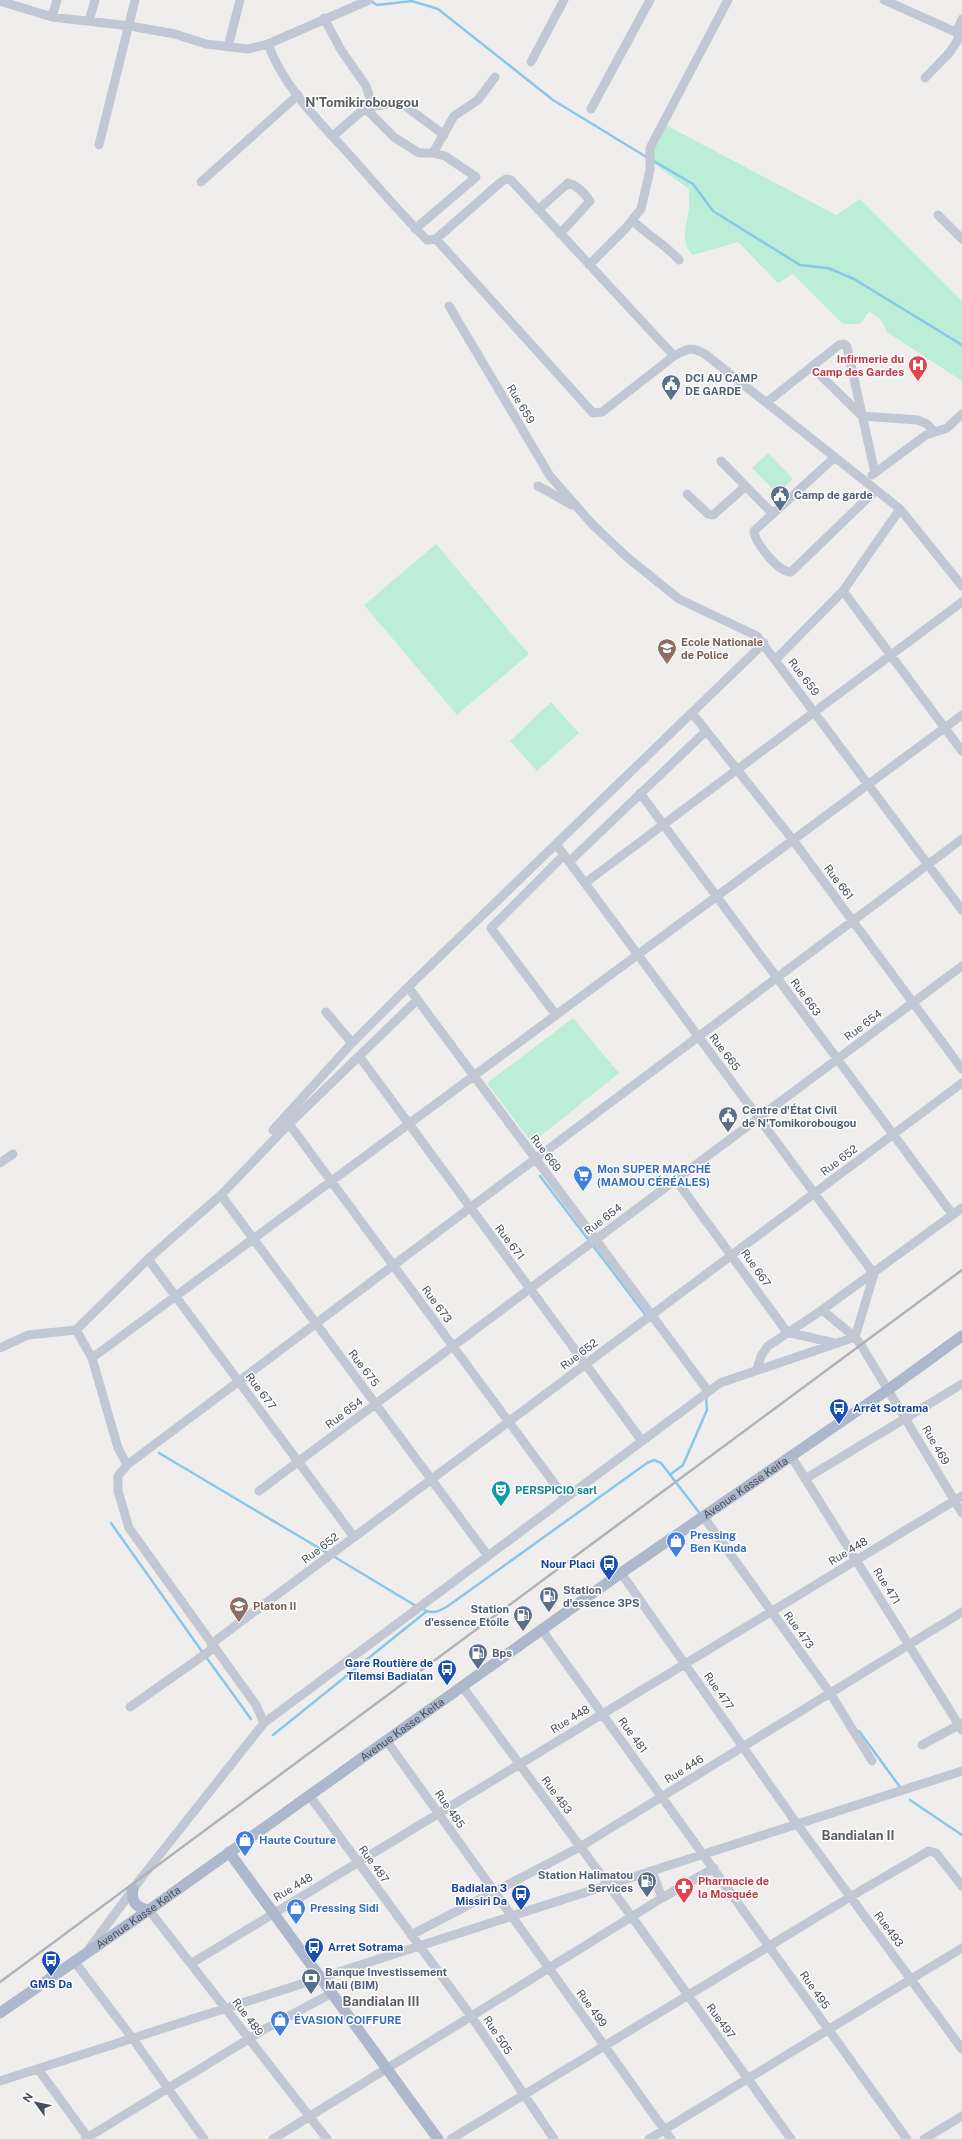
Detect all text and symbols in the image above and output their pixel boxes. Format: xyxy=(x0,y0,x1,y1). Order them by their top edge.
district label: N'Tomikirobougou xyxy=(305,95,419,110)
place label: Infirmerie du Camp des Gardes xyxy=(812,353,904,378)
hospital icon: Infirmerie du Camp des Gardes xyxy=(907,354,929,382)
place label: DCI AU CAMP DE GARDE xyxy=(685,372,758,397)
public building icon: DCI AU CAMP DE GARDE xyxy=(660,373,682,401)
street label: Rue 659 xyxy=(505,382,537,426)
public building icon: Camp de garde xyxy=(769,484,791,512)
place label: Camp de garde xyxy=(794,489,873,501)
place label: Ecole Nationale de Police xyxy=(681,636,763,661)
school or university icon: Ecole Nationale de Police xyxy=(656,637,678,665)
street label: Rue 659 xyxy=(786,656,822,698)
street label: Rue 661 xyxy=(822,862,856,902)
street label: Rue 663 xyxy=(788,976,824,1018)
street label: Rue 654 xyxy=(842,1007,884,1043)
street label: Rue 665 xyxy=(707,1031,743,1073)
place label: Centre d'État Civil de N'Tomikorobougou xyxy=(742,1103,856,1129)
public building icon: Centre d'État Civil de N'Tomikorobougou xyxy=(717,1105,739,1133)
street label: Rue 669 xyxy=(528,1132,564,1174)
street label: Rue 652 xyxy=(818,1142,860,1178)
place label: Mon SUPER MARCHÉ (MAMOU CÉRÉALES) xyxy=(597,1162,711,1188)
supermarket icon: Mon SUPER MARCHÉ (MAMOU CÉRÉALES) xyxy=(572,1164,594,1192)
street label: Rue 654 xyxy=(582,1201,624,1237)
street label: Rue 671 xyxy=(493,1222,527,1262)
street label: Rue 667 xyxy=(739,1247,773,1289)
street label: Rue 673 xyxy=(420,1283,454,1325)
street label: Rue 652 xyxy=(558,1336,600,1372)
street label: Rue 675 xyxy=(346,1347,382,1389)
street label: Rue 677 xyxy=(243,1370,279,1412)
street label: Rue 654 xyxy=(323,1395,365,1431)
bus stop icon: Arrêt Sotrama xyxy=(828,1397,850,1425)
place label: Arrêt Sotrama xyxy=(853,1402,928,1414)
street label: Rue 469 xyxy=(920,1423,952,1467)
street label: Avenue Kasse Keita xyxy=(701,1454,790,1521)
theatre icon: PERSPICIO sarl xyxy=(490,1479,512,1507)
place label: PERSPICIO sarl xyxy=(515,1484,598,1496)
place label: Pressing Ben Kunda xyxy=(690,1529,746,1554)
street label: Rue 652 xyxy=(299,1530,341,1566)
shop icon: Pressing Ben Kunda xyxy=(665,1530,687,1558)
street label: Rue 448 xyxy=(826,1535,870,1567)
bus stop icon: Nour Placi xyxy=(598,1553,620,1581)
place label: Nour Placi xyxy=(541,1558,595,1570)
street label: Rue 471 xyxy=(871,1566,903,1606)
place label: Station d'essence 3PS xyxy=(563,1584,640,1609)
fuel station icon: Station d'essence 3PS xyxy=(538,1585,560,1613)
school or university icon: Platon II xyxy=(228,1595,250,1623)
place label: Platon II xyxy=(253,1600,296,1612)
place label: Station d'essence Etoile xyxy=(425,1603,509,1628)
fuel station icon: Station d'essence Etoile xyxy=(512,1604,534,1632)
street label: Rue 473 xyxy=(782,1609,816,1651)
fuel station icon: Bps xyxy=(467,1642,489,1670)
place label: Bps xyxy=(492,1647,512,1659)
place label: Gare Routière de Tilemsi Badialan xyxy=(345,1657,433,1682)
bus stop icon: Gare Routière de Tilemsi Badialan xyxy=(436,1658,458,1686)
street label: Rue 477 xyxy=(702,1670,736,1712)
street label: Avenue Kasse Keita xyxy=(358,1695,446,1763)
street label: Rue 448 xyxy=(548,1703,592,1735)
street label: Rue 481 xyxy=(616,1715,650,1755)
street label: Rue 446 xyxy=(662,1752,706,1786)
street label: Rue 483 xyxy=(539,1774,575,1816)
street label: Rue 485 xyxy=(433,1788,467,1830)
district label: Bandialan II xyxy=(822,1828,894,1843)
shop icon: Haute Couture xyxy=(234,1829,256,1857)
place label: Haute Couture xyxy=(259,1834,336,1846)
street label: Rue 487 xyxy=(357,1843,392,1885)
place label: Station Halimatou Services xyxy=(538,1869,633,1894)
fuel station icon: Station Halimatou Services xyxy=(636,1870,658,1898)
street label: Rue 448 xyxy=(271,1871,315,1903)
place label: Pharmacie de la Mosquée xyxy=(698,1875,769,1900)
pharmacy icon: Pharmacie de la Mosquée xyxy=(673,1876,695,1904)
place label: Badialan 3 Missiri Da xyxy=(451,1882,507,1907)
bus stop icon: Badialan 3 Missiri Da xyxy=(510,1883,532,1911)
street label: Avenue Kasse Keita xyxy=(93,1884,183,1951)
shop icon: Pressing Sidi xyxy=(285,1897,307,1925)
place label: Pressing Sidi xyxy=(310,1902,379,1914)
street label: Rue493 xyxy=(872,1909,906,1949)
bus stop icon: Arret Sotrama xyxy=(303,1936,325,1964)
place label: Arret Sotrama xyxy=(328,1941,403,1953)
bus stop icon: GMS Da xyxy=(40,1949,62,1977)
place label: Banque Investissement Mali (BIM) xyxy=(325,1966,448,1991)
bank icon: Banque Investissement Mali (BIM) xyxy=(300,1967,322,1995)
street label: Rue 495 xyxy=(798,1969,832,2011)
place label: GMS Da xyxy=(30,1978,72,1990)
street label: Rue 499 xyxy=(574,1987,610,2029)
district label: Bandialan III xyxy=(343,1994,419,2009)
street label: Rue 489 xyxy=(230,1996,266,2038)
street label: Rue497 xyxy=(704,2001,738,2041)
shop icon: ÉVASION COIFFURE xyxy=(269,2009,291,2037)
place label: ÉVASION COIFFURE xyxy=(294,2013,402,2026)
street label: Rue 505 xyxy=(481,2014,515,2056)
north arrow xyxy=(16,2083,56,2123)
text: N xyxy=(20,2091,35,2104)

